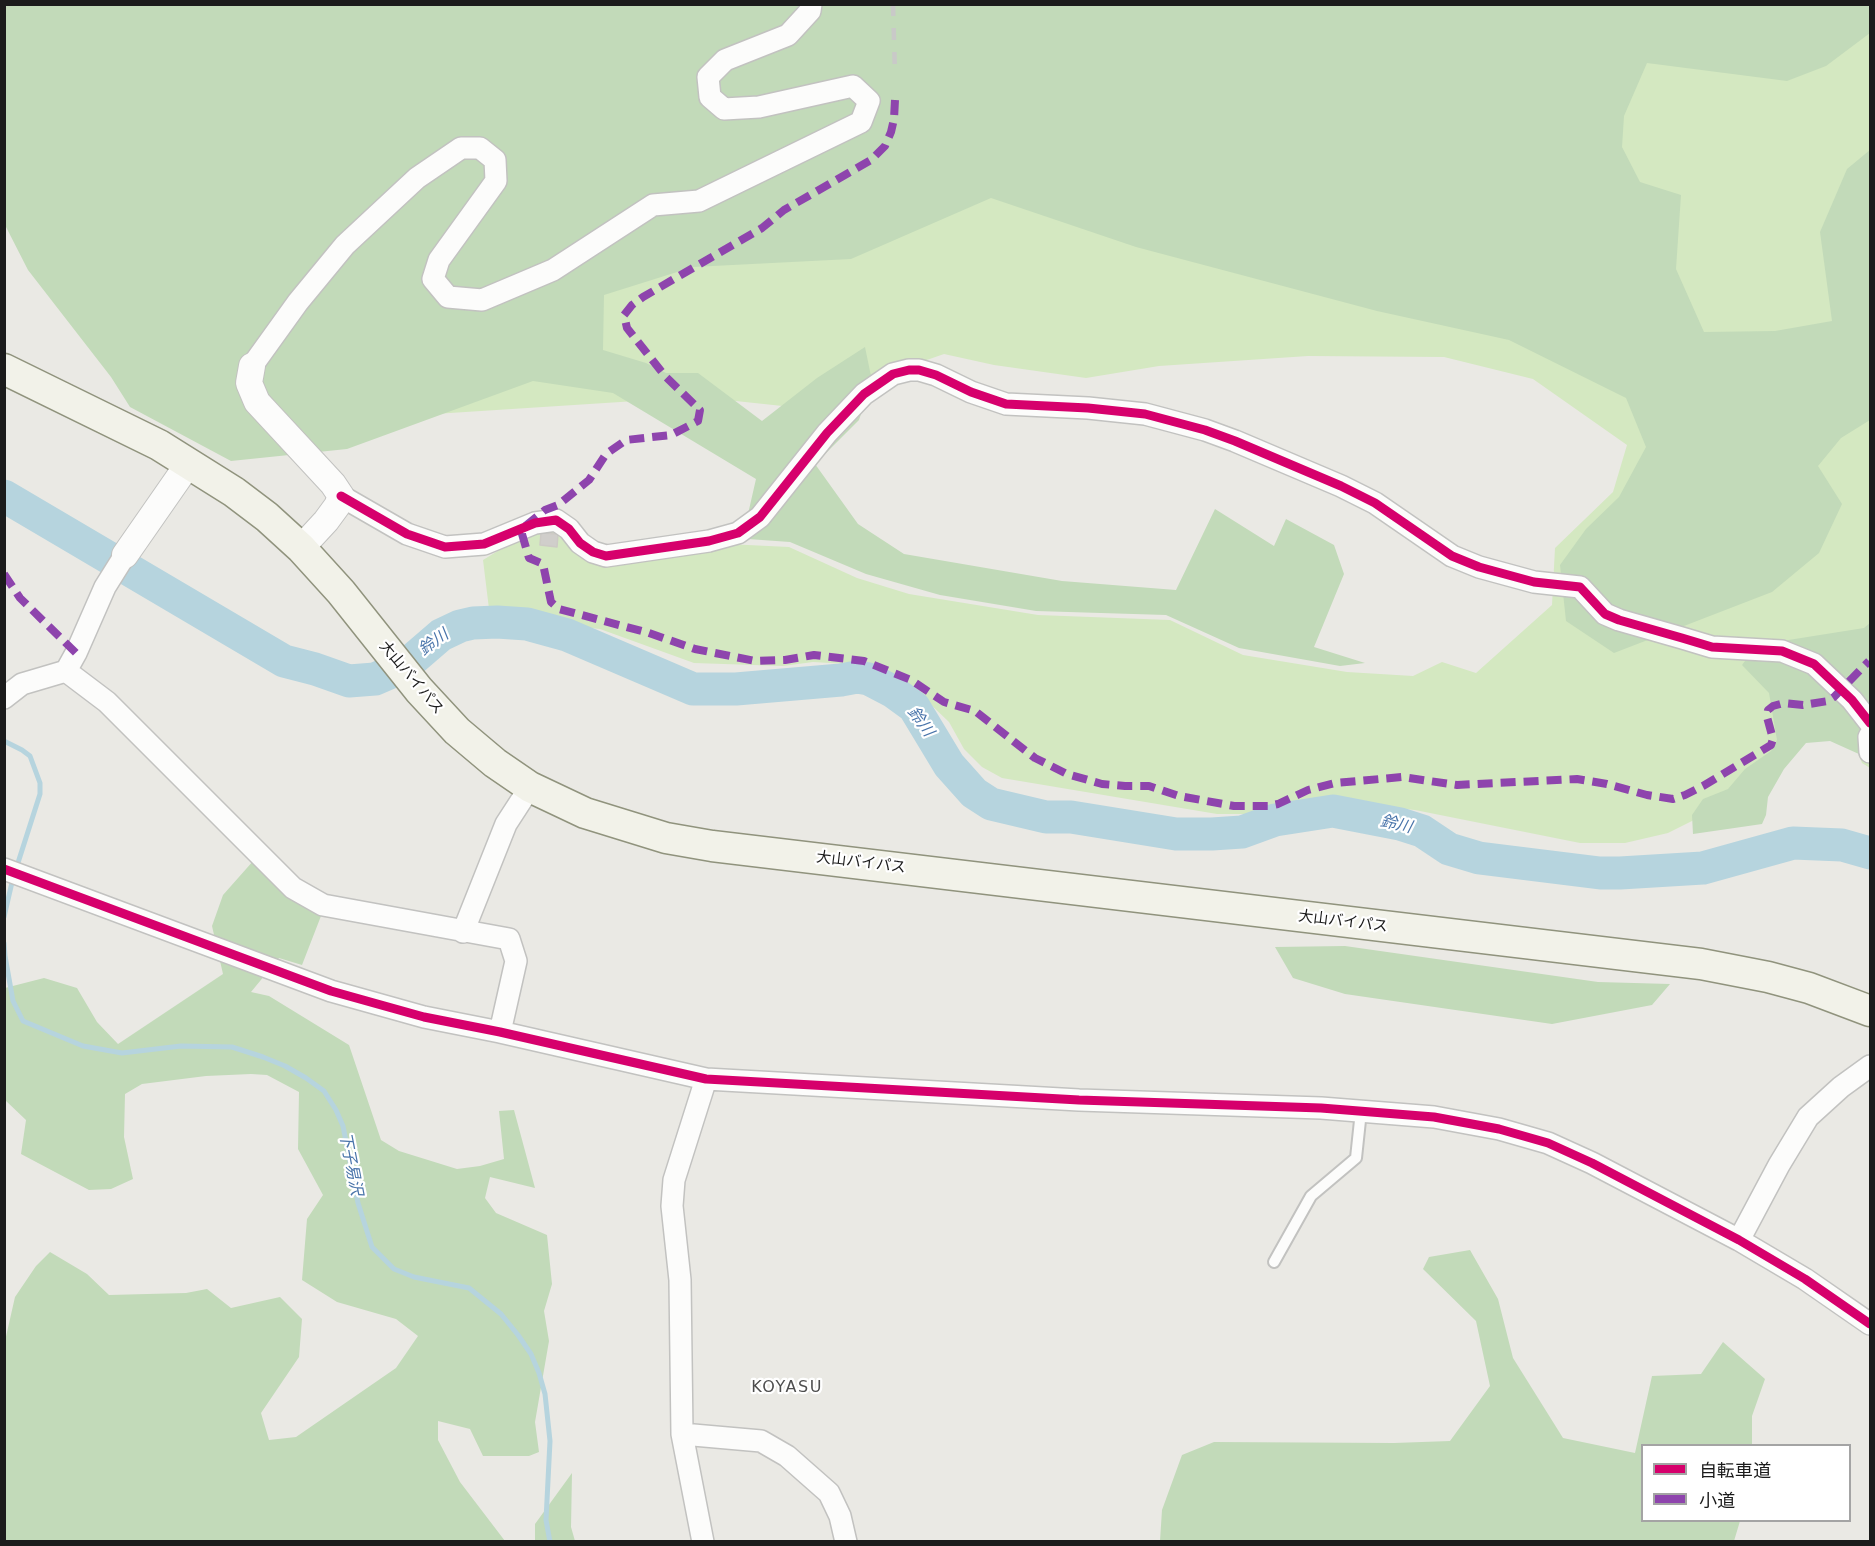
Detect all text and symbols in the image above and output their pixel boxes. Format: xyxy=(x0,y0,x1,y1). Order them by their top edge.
water label: 鈴川 xyxy=(415,626,453,660)
street label: 大山バイパス xyxy=(375,638,447,718)
water label: 鈴川 xyxy=(903,703,937,741)
water label: 鈴川 xyxy=(1378,812,1414,838)
street label: 大山バイパス xyxy=(815,849,907,877)
street label: 大山バイパス xyxy=(1297,908,1389,936)
water label: 下子易沢 xyxy=(334,1131,366,1197)
district label: KOYASU xyxy=(751,1378,823,1398)
legend xyxy=(1641,1444,1851,1522)
text: 自転車道 xyxy=(1699,1460,1771,1481)
text: 小道 xyxy=(1699,1490,1735,1511)

